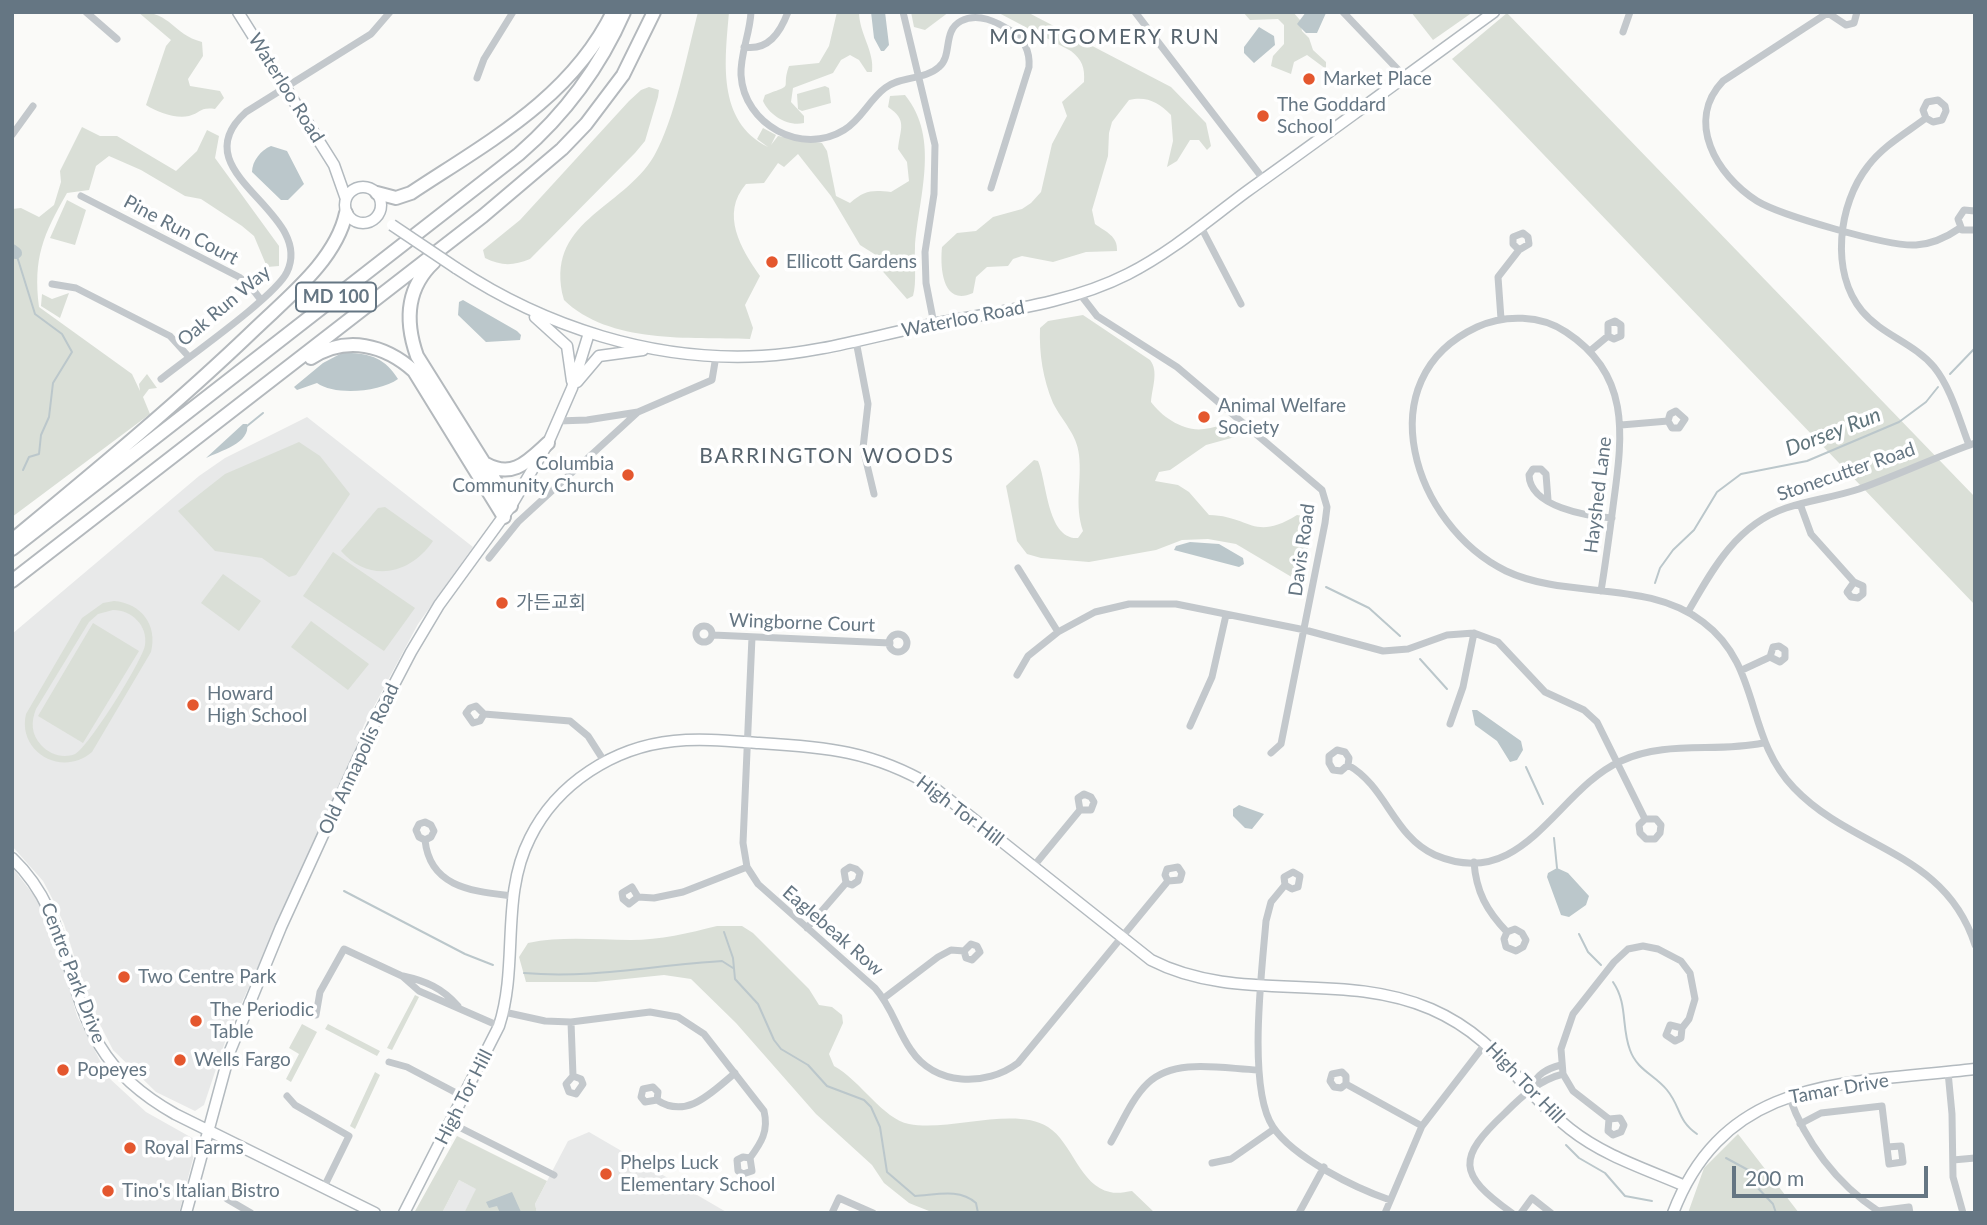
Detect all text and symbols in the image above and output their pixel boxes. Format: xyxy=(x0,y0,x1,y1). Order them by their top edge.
district label: MONTGOMERY RUN xyxy=(991,24,1219,50)
street label: Waterloo Road xyxy=(243,29,329,147)
place label: Market Place xyxy=(1323,68,1432,90)
marker: Market Place xyxy=(1301,71,1317,87)
place label: The Goddard School xyxy=(1277,94,1386,138)
marker: The Goddard School xyxy=(1255,108,1271,124)
street label: Pine Run Court xyxy=(120,190,242,270)
place label: Ellicott Gardens xyxy=(786,251,917,273)
marker: Ellicott Gardens xyxy=(764,254,780,270)
street label: Oak Run Way xyxy=(173,261,275,351)
road number: MD 100 xyxy=(296,282,376,312)
street label: Waterloo Road xyxy=(900,296,1026,342)
place label: Animal Welfare Society xyxy=(1218,395,1346,439)
water label: Dorsey Run xyxy=(1782,402,1884,462)
marker: Animal Welfare Society xyxy=(1196,409,1212,425)
street label: Hayshed Lane xyxy=(1580,435,1616,555)
street label: Stonecutter Road xyxy=(1774,438,1918,506)
district label: BARRINGTON WOODS xyxy=(701,443,953,469)
place label: Columbia Community Church xyxy=(452,453,614,497)
marker: Columbia Community Church xyxy=(620,467,636,483)
street label: Davis Road xyxy=(1284,502,1320,598)
place label: 가든교회 xyxy=(516,592,586,614)
marker: 가든교회 xyxy=(494,595,510,611)
street label: Wingborne Court xyxy=(729,609,875,637)
street label: Old Annapolis Road xyxy=(314,680,404,838)
place label: Howard High School xyxy=(207,683,307,727)
marker: Howard High School xyxy=(185,697,201,713)
street label: High Tor Hill xyxy=(912,771,1008,851)
street label: Eaglebeak Row xyxy=(778,881,888,981)
street label: Centre Park Drive xyxy=(36,900,110,1046)
place label: Two Centre Park xyxy=(138,966,276,988)
marker: Two Centre Park xyxy=(116,969,132,985)
place label: The Periodic Table xyxy=(210,999,314,1043)
marker: The Periodic Table xyxy=(188,1013,204,1029)
street label: High Tor Hill xyxy=(1481,1038,1569,1128)
street label: High Tor Hill xyxy=(430,1046,498,1148)
place label: Wells Fargo xyxy=(194,1049,291,1071)
marker: Wells Fargo xyxy=(172,1052,188,1068)
place label: Popeyes xyxy=(77,1059,147,1081)
marker: Popeyes xyxy=(55,1062,71,1078)
street label: Tamar Drive xyxy=(1787,1069,1891,1109)
place label: Royal Farms xyxy=(144,1137,244,1159)
marker: Royal Farms xyxy=(122,1140,138,1156)
place label: Phelps Luck Elementary School xyxy=(620,1152,775,1196)
scale bar xyxy=(1735,1152,1931,1196)
text: 200 m xyxy=(1745,1165,1804,1190)
marker: Phelps Luck Elementary School xyxy=(598,1166,614,1182)
place label: Tino's Italian Bistro xyxy=(122,1180,280,1202)
marker: Tino's Italian Bistro xyxy=(100,1183,116,1199)

